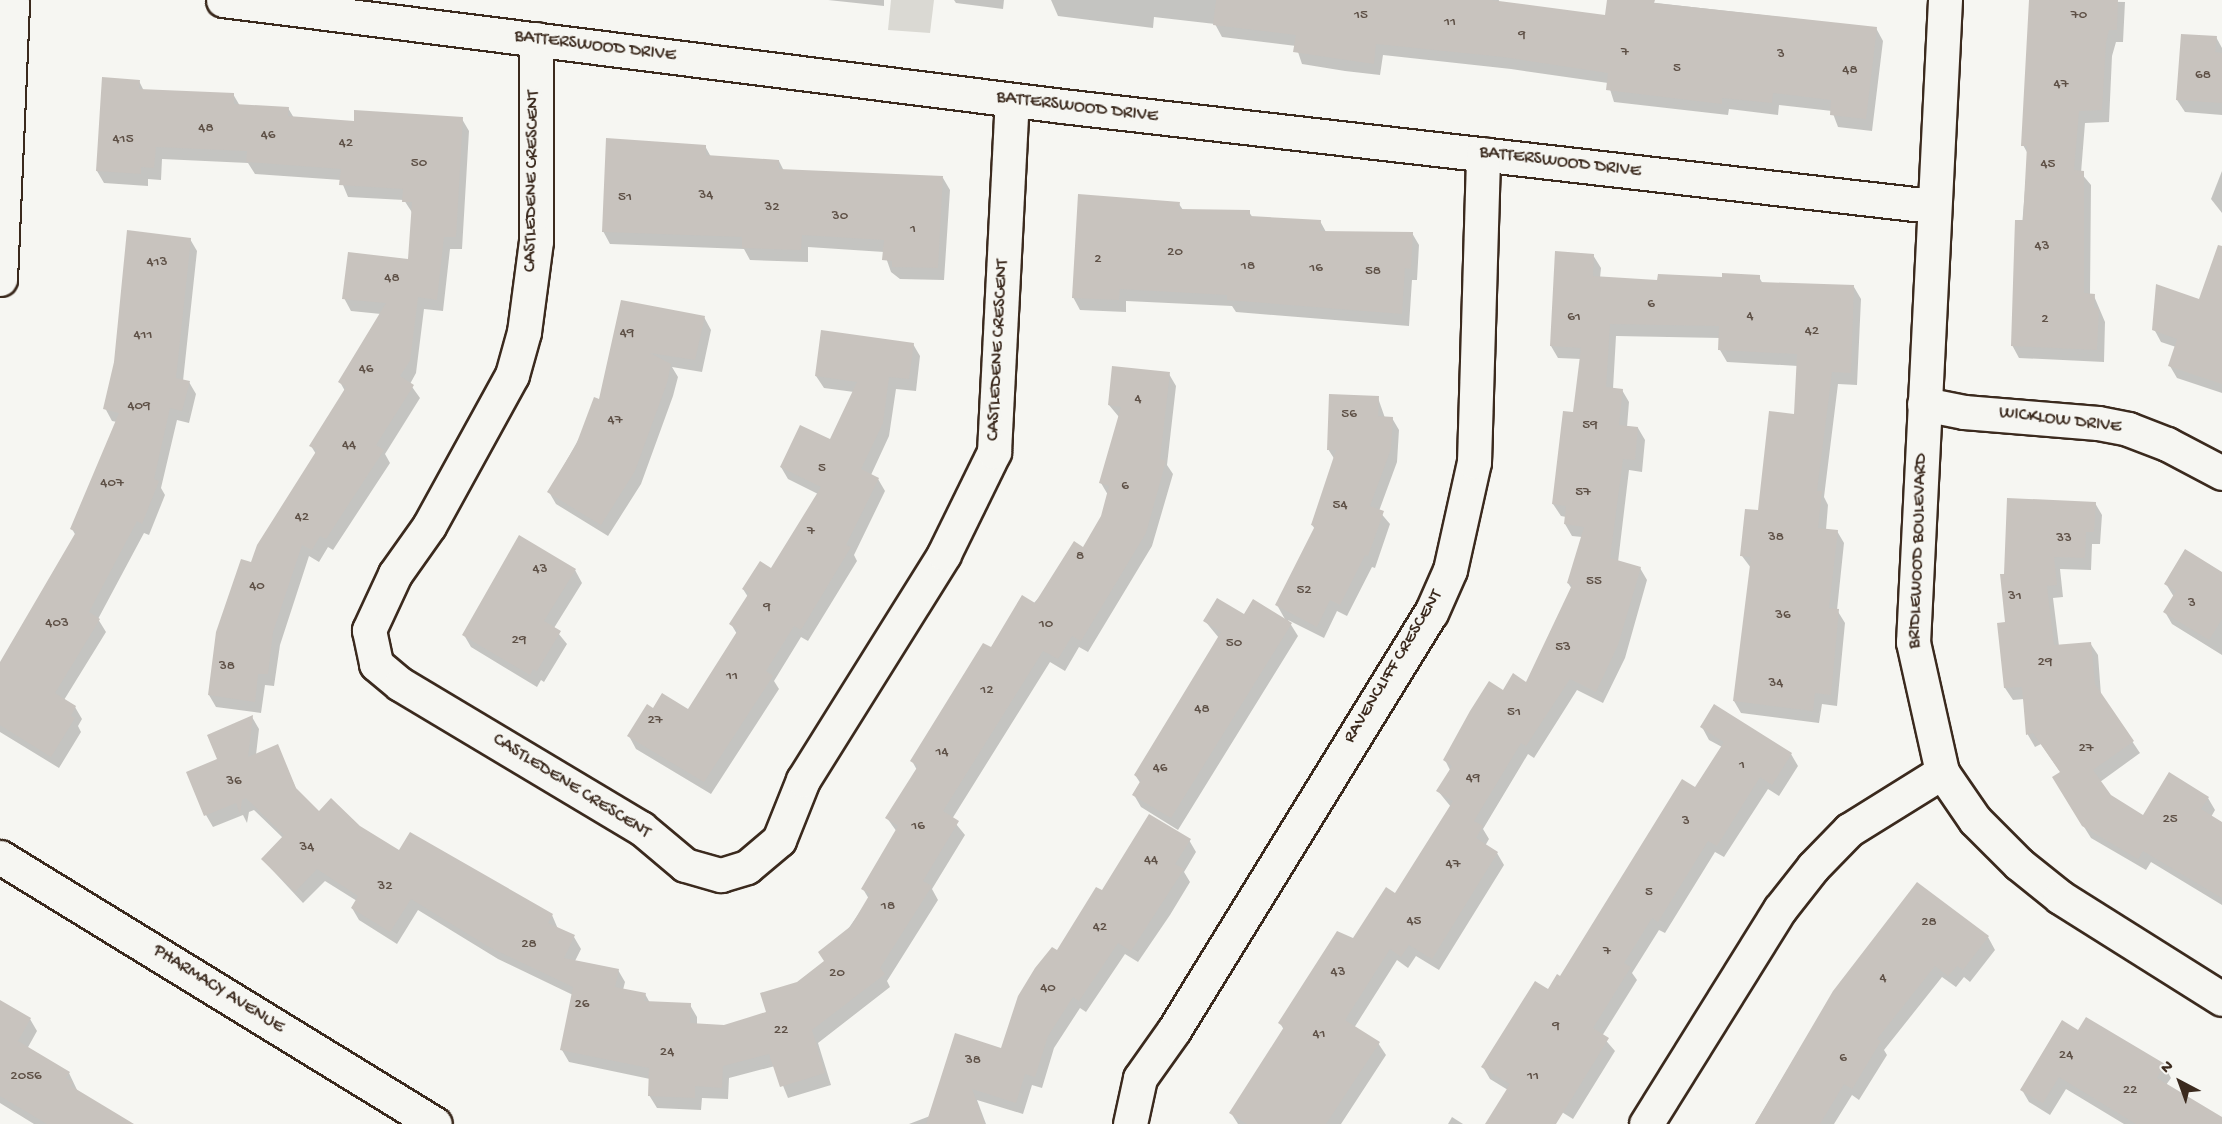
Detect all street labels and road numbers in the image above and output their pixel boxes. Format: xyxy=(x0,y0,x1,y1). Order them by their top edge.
street label: BATTERSWOOD DRIVE xyxy=(513,26,677,68)
street label: BATTERSWOOD DRIVE xyxy=(995,87,1159,129)
street label: CASTLEDENE CRESCENT xyxy=(521,90,545,272)
street label: BATTERSWOOD DRIVE xyxy=(1478,142,1642,184)
street label: CASTLEDENE CRESCENT xyxy=(983,259,1015,441)
street label: WICKLOW DRIVE xyxy=(1998,403,2122,439)
street label: BRIDLEWOOD BOULEVARD xyxy=(1905,453,1933,649)
street label: RAVENCLIFF CRESCENT xyxy=(1340,587,1448,747)
street label: CASTLEDENE CRESCENT xyxy=(488,730,654,844)
street label: PHARMACY AVENUE xyxy=(148,941,288,1039)

